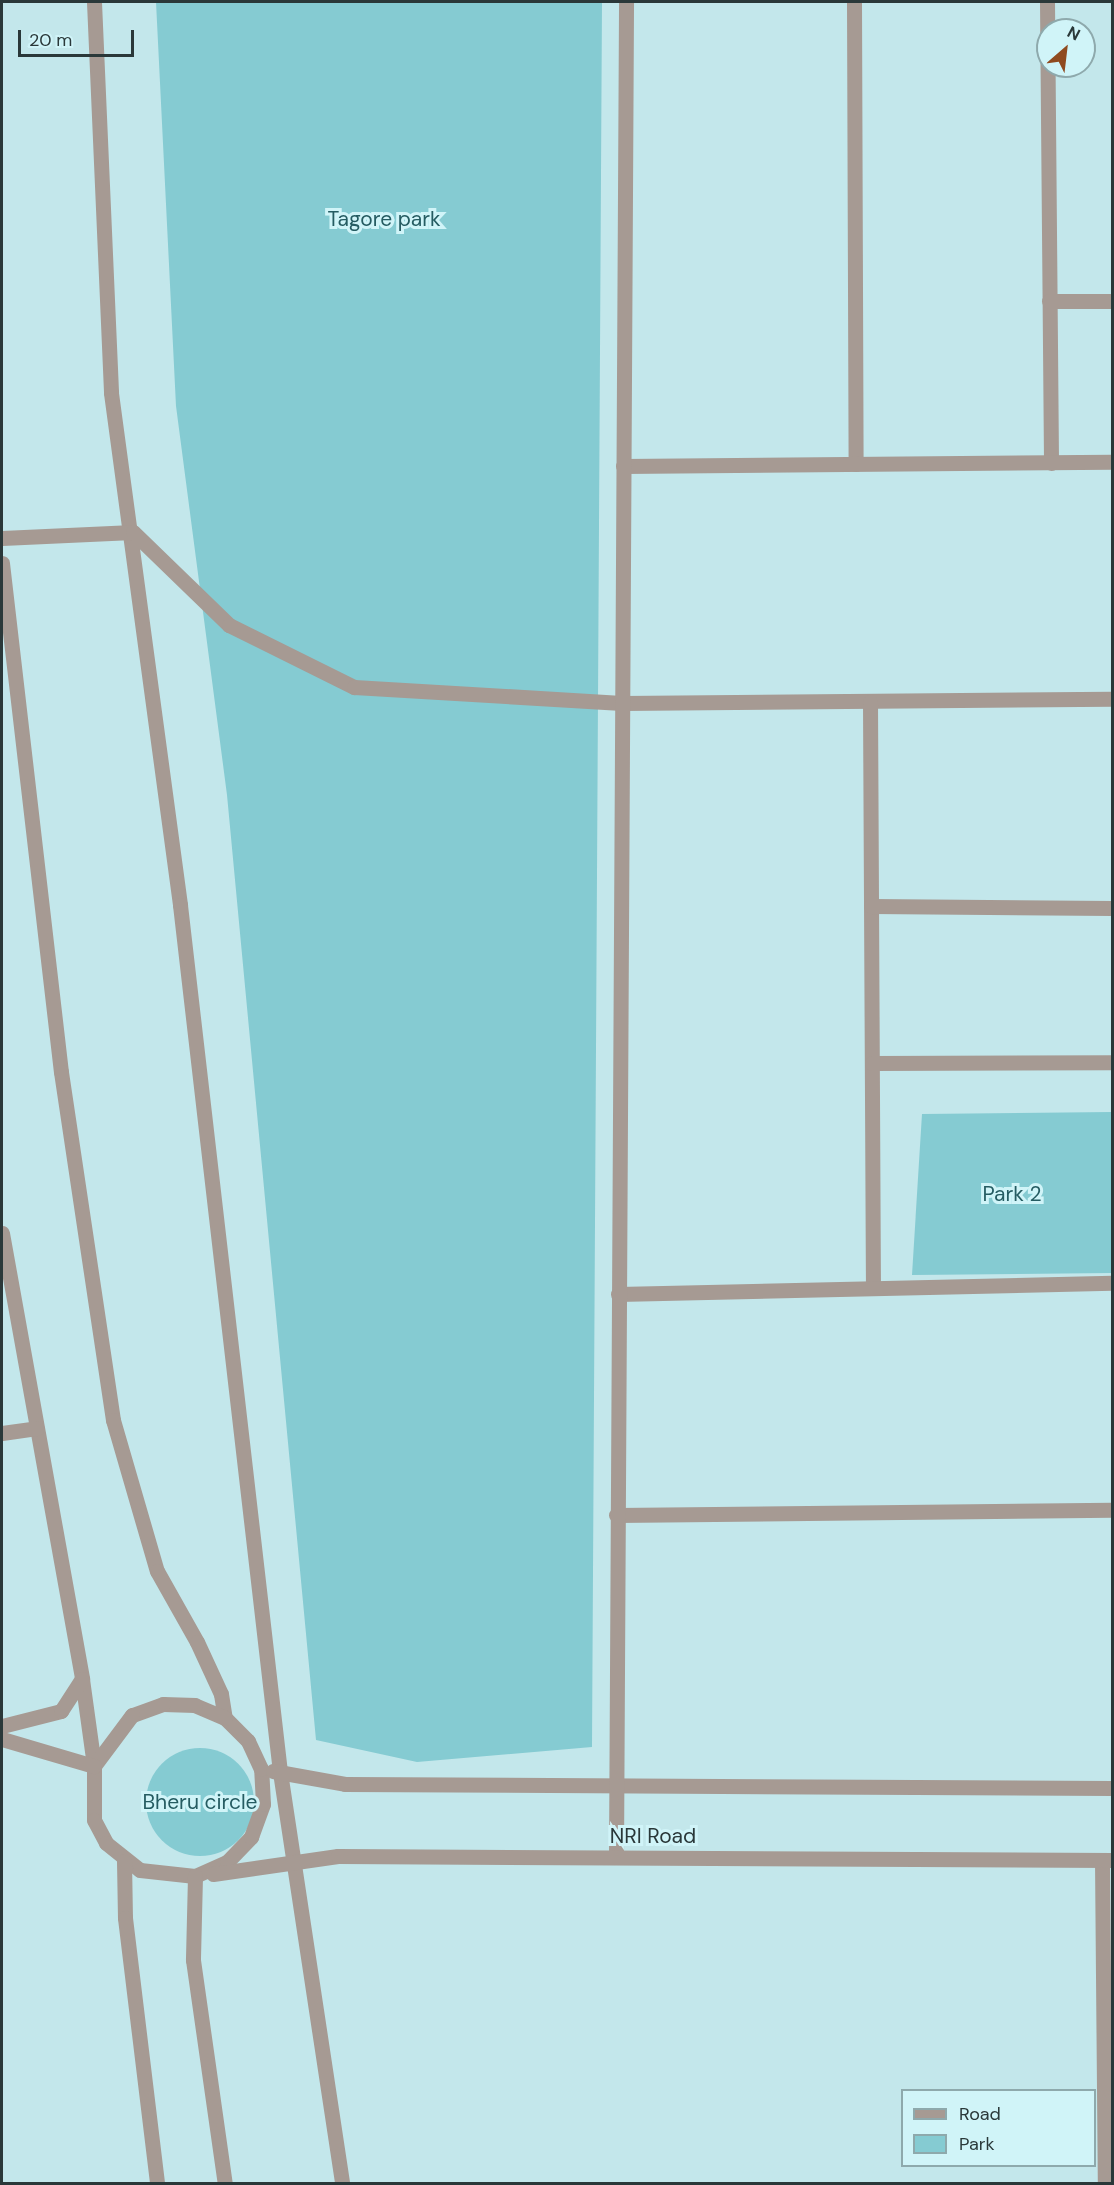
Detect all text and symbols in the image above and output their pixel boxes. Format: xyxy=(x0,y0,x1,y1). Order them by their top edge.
scale bar xyxy=(21,18,136,56)
north arrow xyxy=(1036,18,1096,78)
text: N xyxy=(1064,21,1084,45)
text: 20 m xyxy=(29,28,72,52)
park label: Tagore park xyxy=(327,206,441,232)
park label: Park 2 xyxy=(982,1181,1042,1207)
park label: Bheru circle xyxy=(142,1789,258,1815)
street label: NRI Road xyxy=(610,1823,696,1849)
legend xyxy=(901,2089,1096,2167)
text: Road xyxy=(959,2102,1001,2126)
text: Park xyxy=(959,2132,995,2156)

